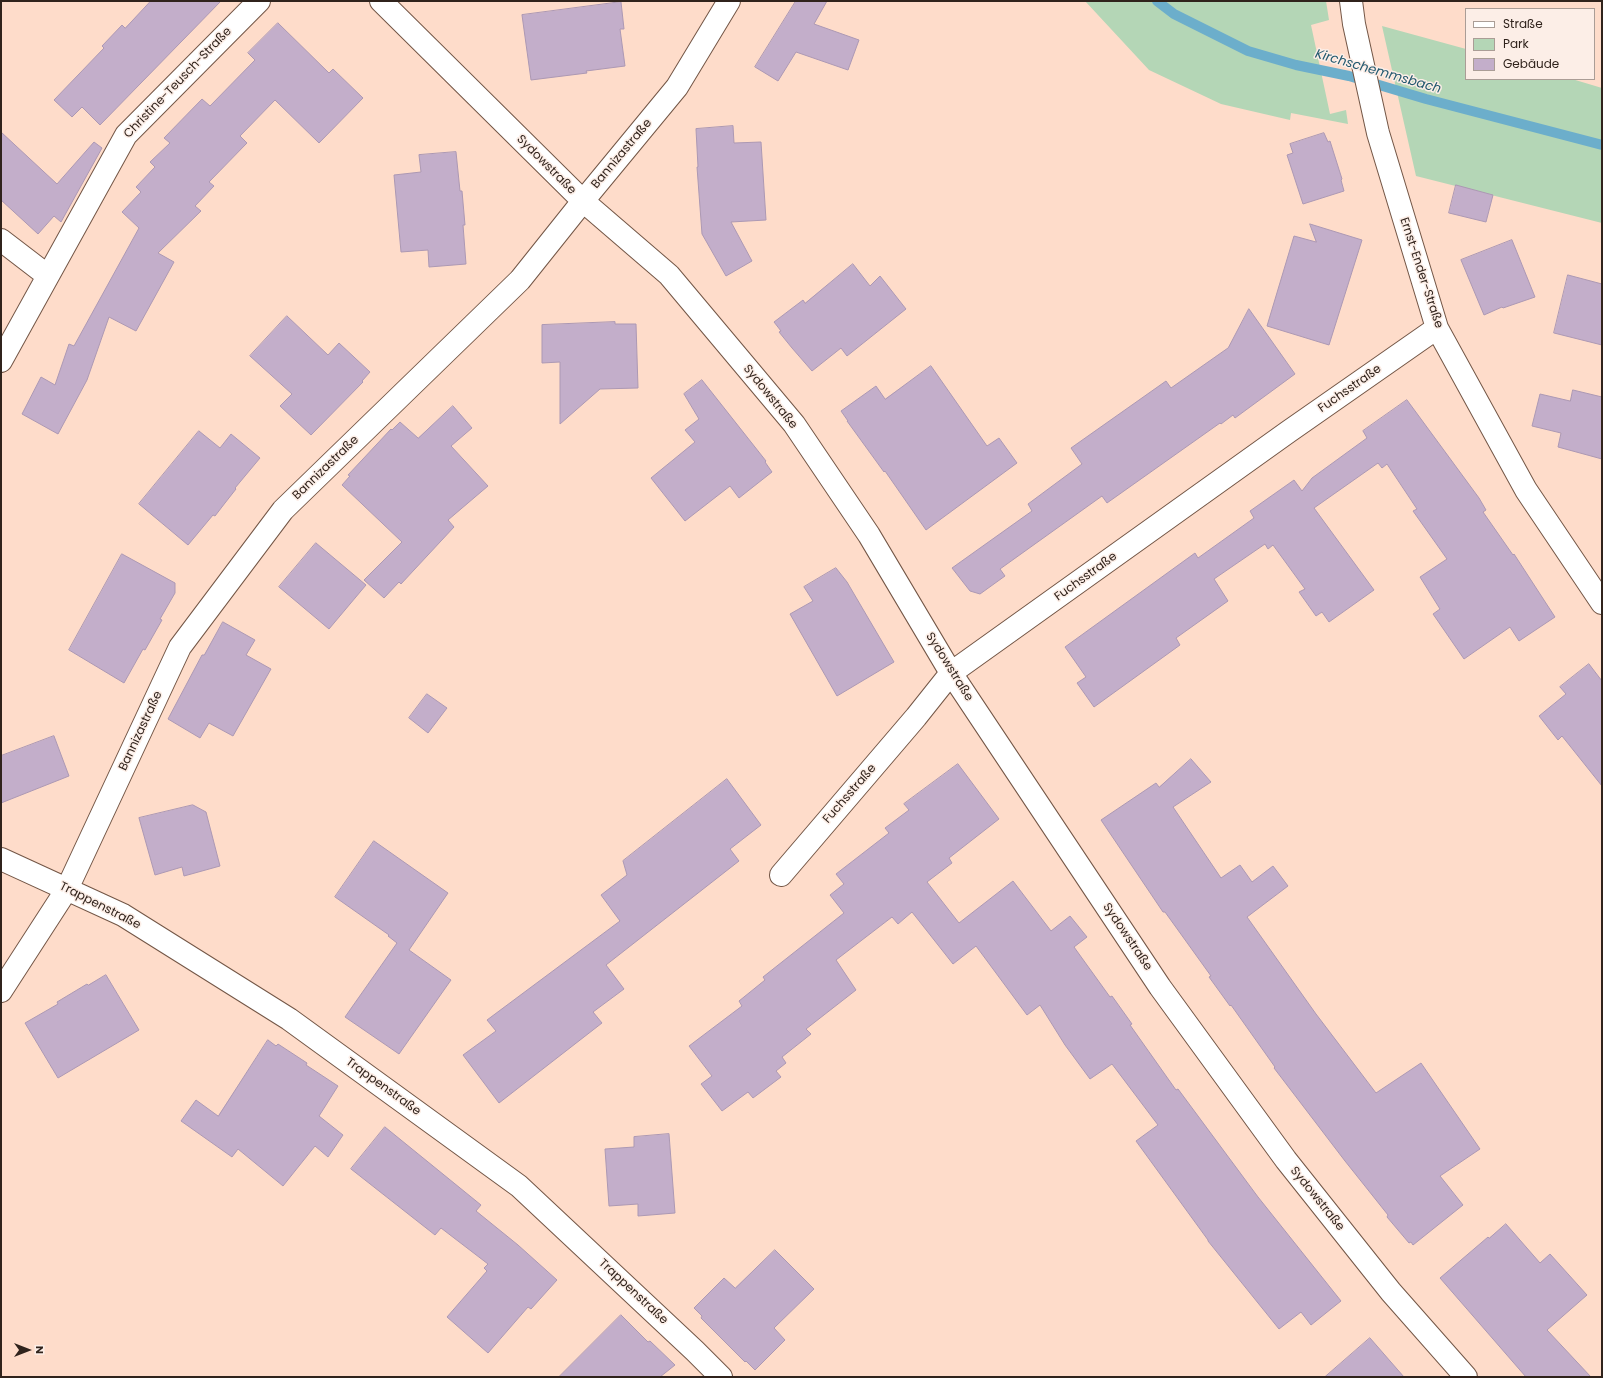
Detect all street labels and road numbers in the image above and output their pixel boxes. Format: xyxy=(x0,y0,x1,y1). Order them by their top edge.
street label: Christine-Teusch-Straße xyxy=(121,24,235,142)
street label: Bannizastraße xyxy=(589,116,655,192)
street label: Sydowstraße xyxy=(513,132,579,198)
street label: Ernst-Ender-Straße xyxy=(1396,216,1446,330)
street label: Sydowstraße xyxy=(740,362,800,432)
street label: Fuchsstraße xyxy=(1316,362,1384,416)
street label: Bannizastraße xyxy=(290,433,362,503)
street label: Fuchsstraße xyxy=(1052,549,1120,605)
street label: Sydowstraße xyxy=(922,630,976,704)
street label: Bannizastraße xyxy=(116,689,166,773)
street label: Fuchsstraße xyxy=(820,761,880,827)
street label: Trappenstraße xyxy=(57,879,143,933)
street label: Sydowstraße xyxy=(1099,901,1155,973)
street label: Trappenstraße xyxy=(343,1055,423,1119)
street label: Sydowstraße xyxy=(1287,1164,1347,1234)
street label: Trappenstraße xyxy=(595,1256,671,1328)

